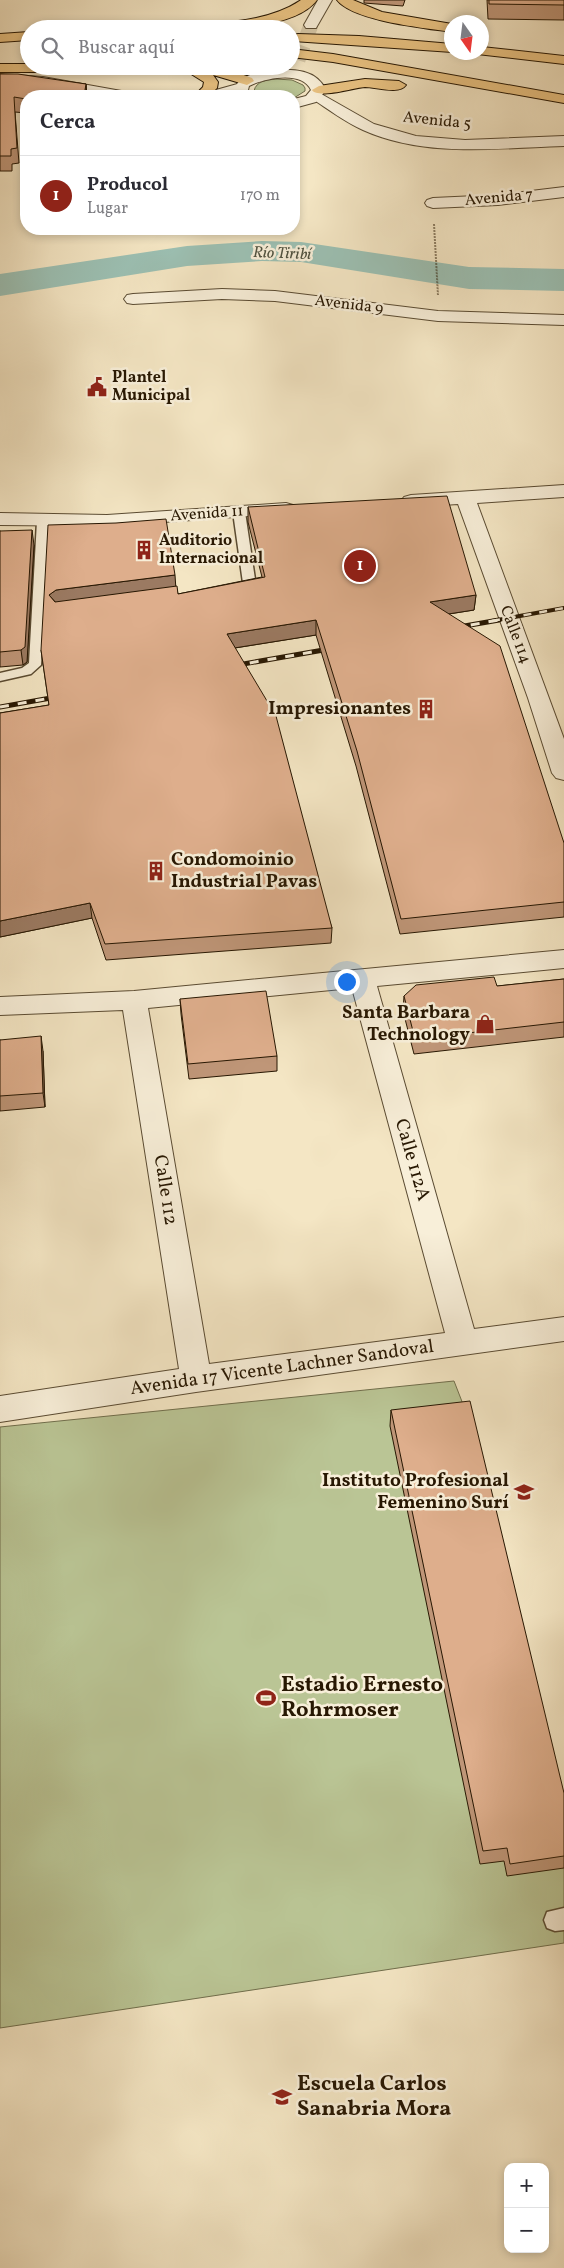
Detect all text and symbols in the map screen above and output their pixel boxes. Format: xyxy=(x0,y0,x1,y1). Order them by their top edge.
north arrow xyxy=(444,15,489,60)
search box xyxy=(20,20,300,75)
icon: search xyxy=(38,34,66,62)
text: Buscar aquí xyxy=(78,35,175,61)
street label: Avenida 5 xyxy=(402,106,472,136)
text: Cerca xyxy=(40,108,95,137)
text: Producol xyxy=(87,172,168,198)
street label: Avenida 7 xyxy=(464,184,534,212)
text: 1 xyxy=(53,185,59,207)
text: 170 m xyxy=(240,185,280,207)
text: Lugar xyxy=(87,198,128,220)
water label: Río Tiribí xyxy=(253,242,313,266)
street label: Avenida 9 xyxy=(313,290,385,320)
place label: Plantel Municipal xyxy=(112,367,191,407)
public building icon: Plantel Municipal xyxy=(86,376,108,398)
street label: Avenida 11 xyxy=(170,500,244,528)
place label: Auditorio Internacional xyxy=(159,530,264,570)
building icon: Auditorio Internacional xyxy=(133,539,155,561)
pin: 1 xyxy=(344,547,376,585)
street label: Calle 114 xyxy=(494,603,536,667)
place label: Impresionantes xyxy=(268,696,411,722)
building icon: Impresionantes xyxy=(415,698,437,720)
place label: Condomoinio Industrial Pavas xyxy=(171,847,317,895)
building icon: Condomoinio Industrial Pavas xyxy=(145,860,167,882)
your location xyxy=(334,969,360,995)
place label: Santa Barbara Technology xyxy=(342,1000,470,1048)
shop icon: Santa Barbara Technology xyxy=(474,1013,496,1035)
street label: Calle 112A xyxy=(388,1116,436,1204)
street label: Calle 112 xyxy=(147,1153,183,1227)
street label: Avenida 17 Vicente Lachner Sandoval xyxy=(128,1334,436,1402)
place label: Instituto Profesional Femenino Surí xyxy=(322,1468,509,1516)
school or university icon: Instituto Profesional Femenino Surí xyxy=(513,1481,535,1503)
place label: Estadio Ernesto Rohrmoser xyxy=(281,1670,443,1726)
sports icon: Estadio Ernesto Rohrmoser xyxy=(255,1687,277,1709)
place label: Escuela Carlos Sanabria Mora xyxy=(297,2069,451,2125)
school or university icon: Escuela Carlos Sanabria Mora xyxy=(271,2086,293,2108)
map controls xyxy=(504,2163,549,2253)
button: + xyxy=(504,2163,549,2208)
button: − xyxy=(504,2208,549,2253)

